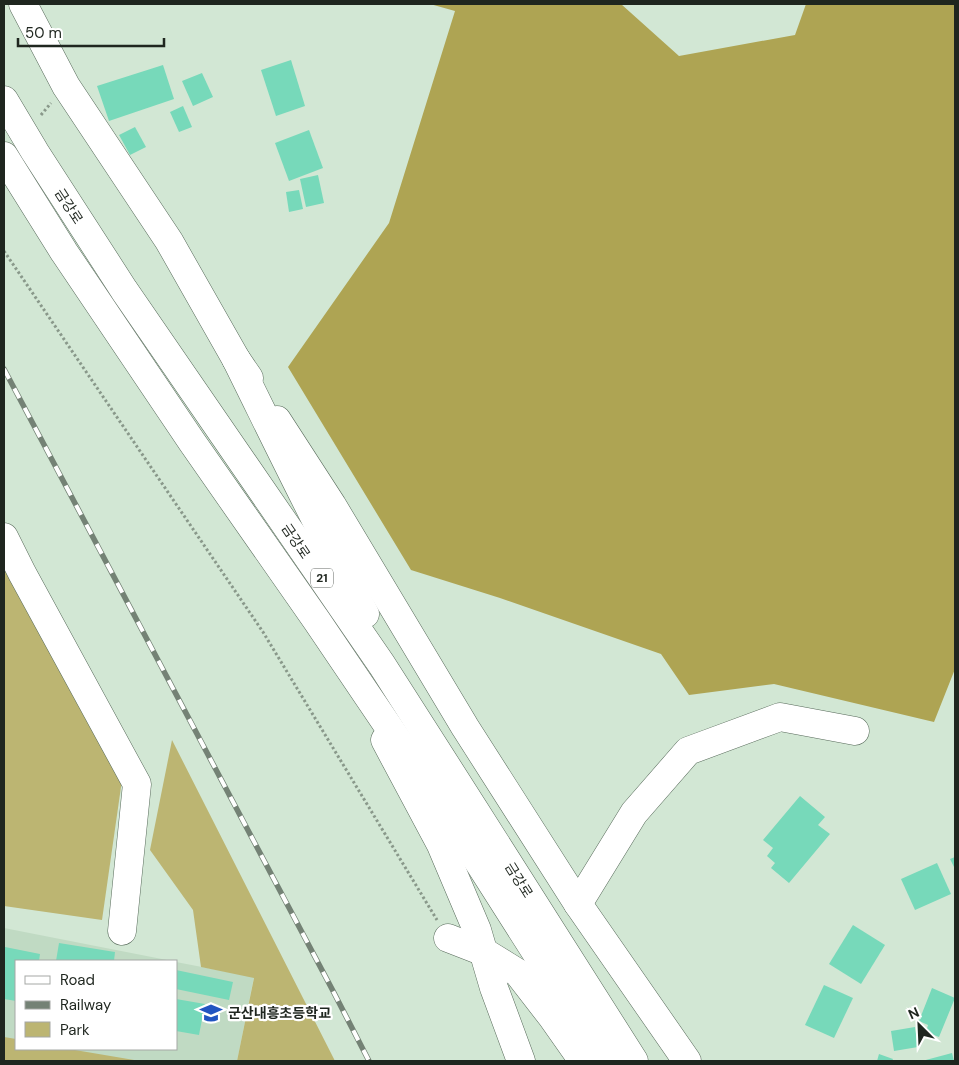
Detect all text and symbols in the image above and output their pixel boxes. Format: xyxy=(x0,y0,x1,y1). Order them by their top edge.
scale bar xyxy=(18,15,164,47)
text: 50 m xyxy=(25,23,62,43)
street label: 금강로 xyxy=(51,185,87,227)
street label: 금강로 xyxy=(278,520,314,562)
road number: 21 xyxy=(311,568,333,588)
street label: 금강로 xyxy=(501,859,537,901)
legend xyxy=(15,960,178,1050)
text: Road xyxy=(60,970,95,990)
text: Railway xyxy=(60,995,112,1015)
school or university icon: 군산내흥초등학교 xyxy=(198,1000,224,1026)
north arrow xyxy=(894,1000,944,1050)
text: N xyxy=(905,1003,922,1023)
place label: 군산내흥초등학교 xyxy=(228,1004,331,1022)
text: Park xyxy=(60,1020,90,1040)

